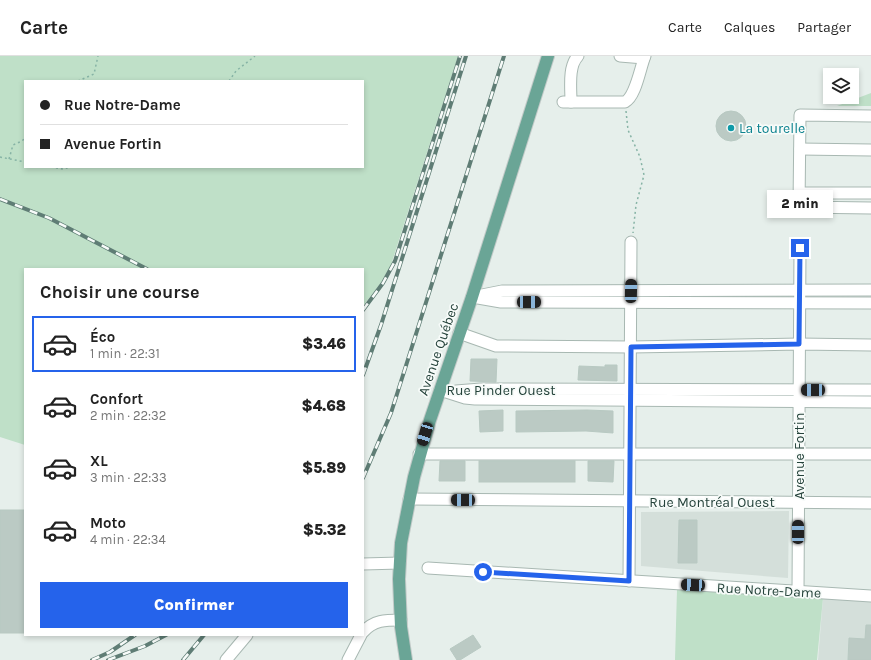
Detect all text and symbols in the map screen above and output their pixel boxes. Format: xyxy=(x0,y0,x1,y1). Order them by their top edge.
text: Carte xyxy=(20,17,68,39)
text: Carte xyxy=(668,19,702,36)
text: Calques xyxy=(724,19,775,36)
text: Partager xyxy=(797,19,851,36)
map controls xyxy=(823,68,859,104)
button: layers xyxy=(823,68,859,104)
text: Rue Notre-Dame xyxy=(64,96,181,114)
place label: La tourelle xyxy=(739,120,805,137)
marker: La tourelle xyxy=(726,123,736,133)
text: Avenue Fortin xyxy=(64,135,162,153)
callout: 2 min xyxy=(767,190,833,218)
text: 2 min xyxy=(781,196,819,211)
route end xyxy=(791,239,809,257)
car xyxy=(625,279,637,303)
text: Choisir une course xyxy=(40,281,199,303)
car xyxy=(517,296,541,308)
street label: Avenue Québec xyxy=(415,301,462,398)
icon: car xyxy=(42,326,78,362)
text: Éco xyxy=(90,328,115,346)
text: $3.46 xyxy=(302,335,346,353)
text: 1 min · 22:31 xyxy=(90,346,160,361)
street label: Rue Pinder Ouest xyxy=(446,382,556,399)
car xyxy=(801,384,825,396)
icon: car xyxy=(42,388,78,424)
text: Confort xyxy=(90,390,143,408)
text: $4.68 xyxy=(302,397,346,415)
text: 2 min · 22:32 xyxy=(90,408,166,423)
street label: Avenue Fortin xyxy=(791,413,808,499)
car xyxy=(416,421,434,447)
icon: car xyxy=(42,450,78,486)
text: XL xyxy=(90,452,108,470)
text: $5.89 xyxy=(302,459,346,477)
text: 3 min · 22:33 xyxy=(90,470,167,485)
car xyxy=(451,494,475,506)
street label: Rue Montréal Ouest xyxy=(649,494,775,511)
icon: car xyxy=(42,512,78,548)
text: Moto xyxy=(90,514,126,532)
car xyxy=(792,520,804,544)
text: $5.32 xyxy=(303,521,346,539)
text: 4 min · 22:34 xyxy=(90,532,166,547)
route start xyxy=(474,563,492,581)
car xyxy=(681,578,705,592)
street label: Rue Notre-Dame xyxy=(716,579,822,602)
button: Confirmer xyxy=(40,582,348,628)

